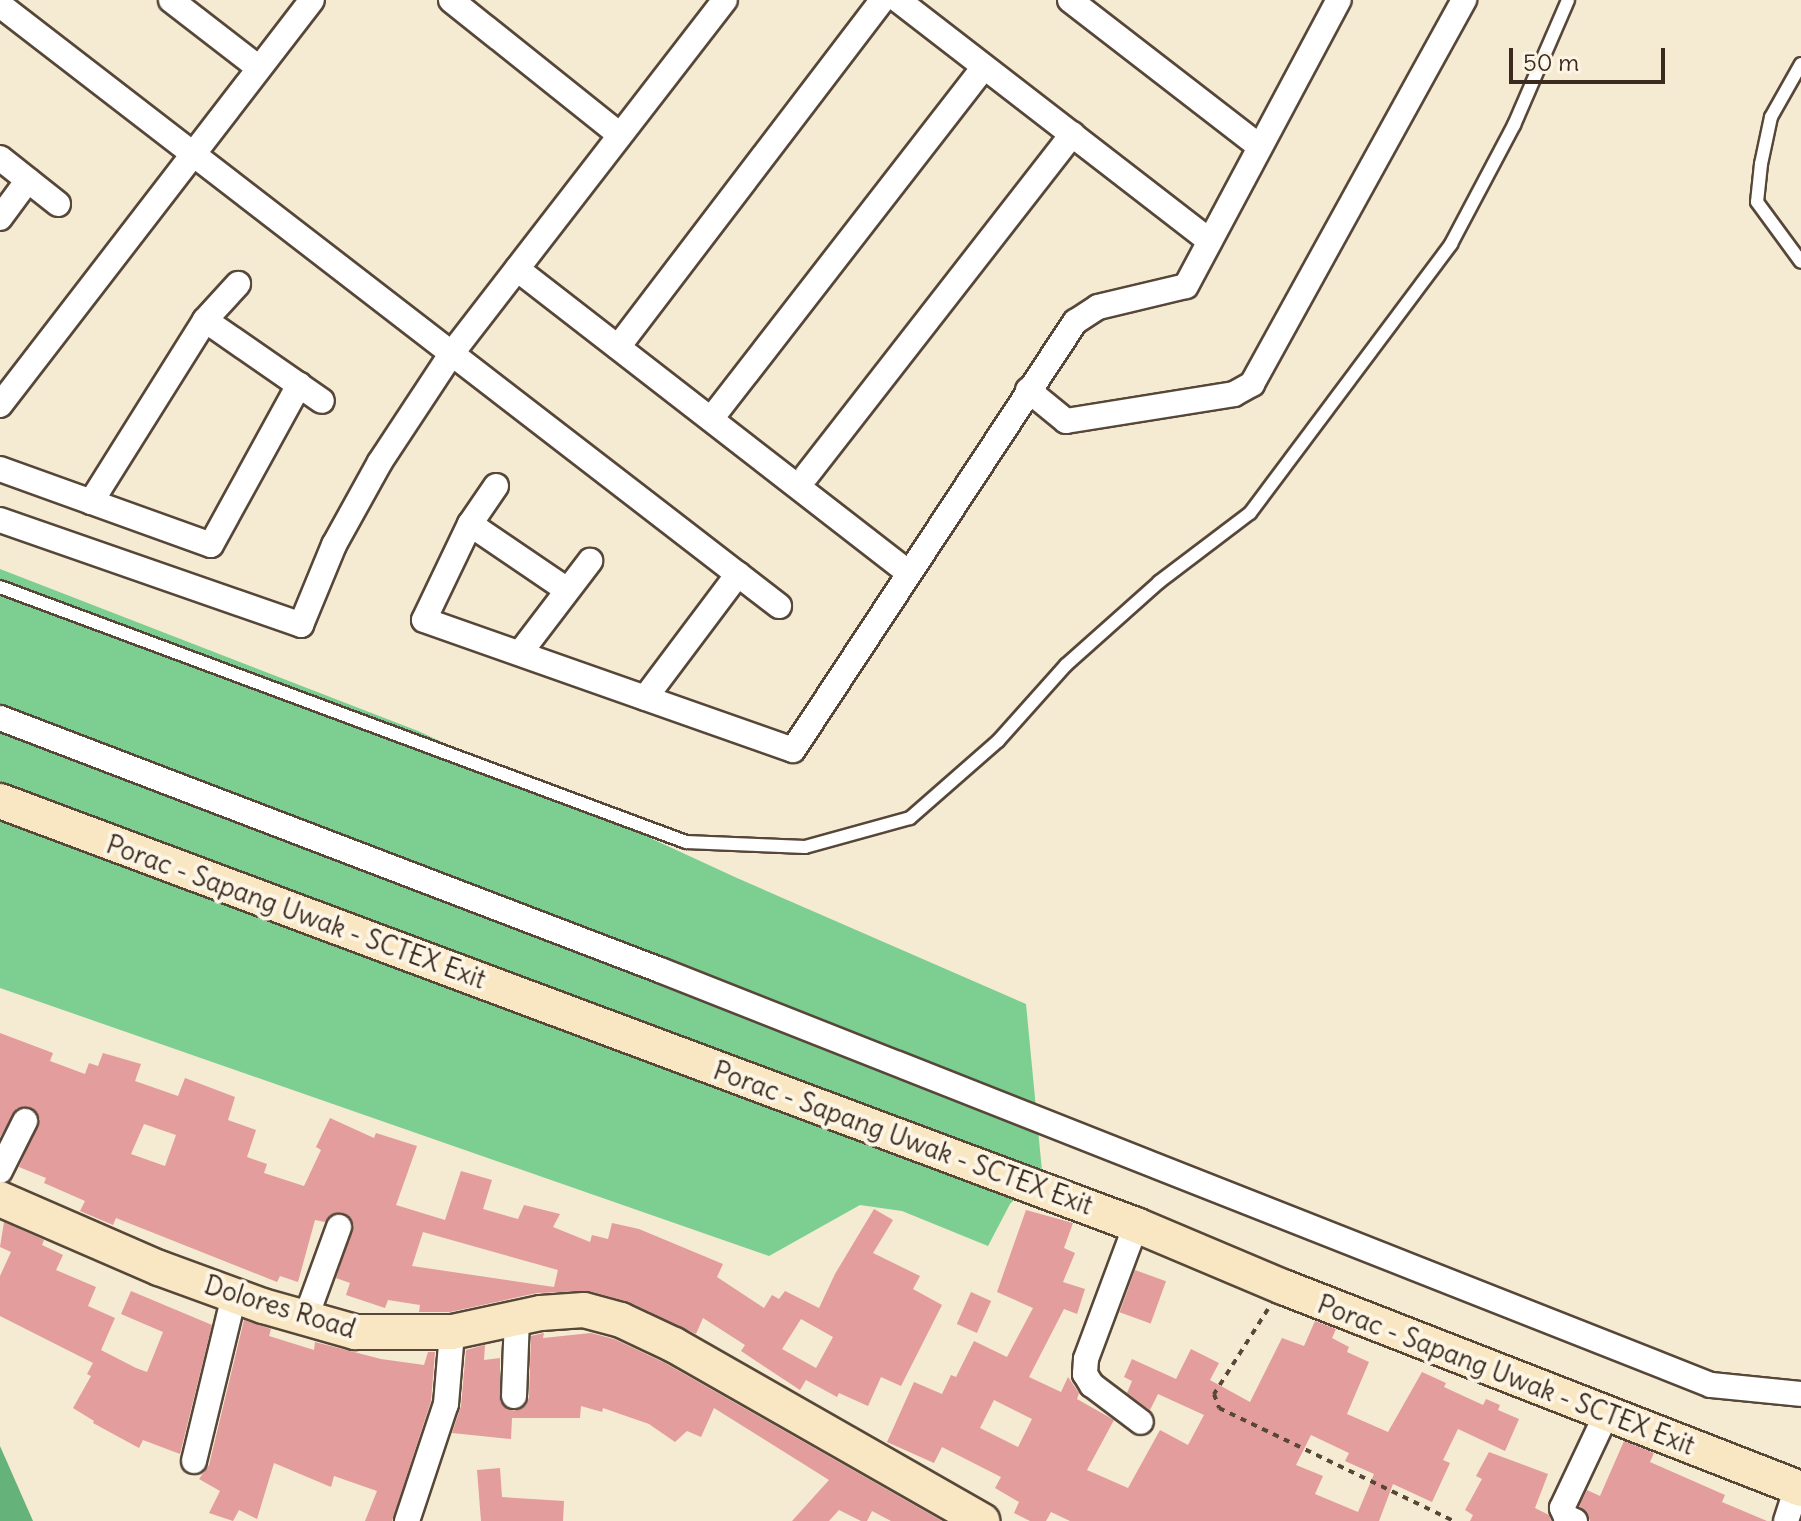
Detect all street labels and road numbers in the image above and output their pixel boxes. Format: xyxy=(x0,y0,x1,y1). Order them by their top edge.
street label: Porac - Sapang Uwak - SCTEX Exit xyxy=(102,829,490,995)
street label: Porac - Sapang Uwak - SCTEX Exit xyxy=(709,1055,1097,1221)
street label: Dolores Road xyxy=(201,1269,359,1345)
street label: Porac - Sapang Uwak - SCTEX Exit xyxy=(1313,1289,1699,1461)

